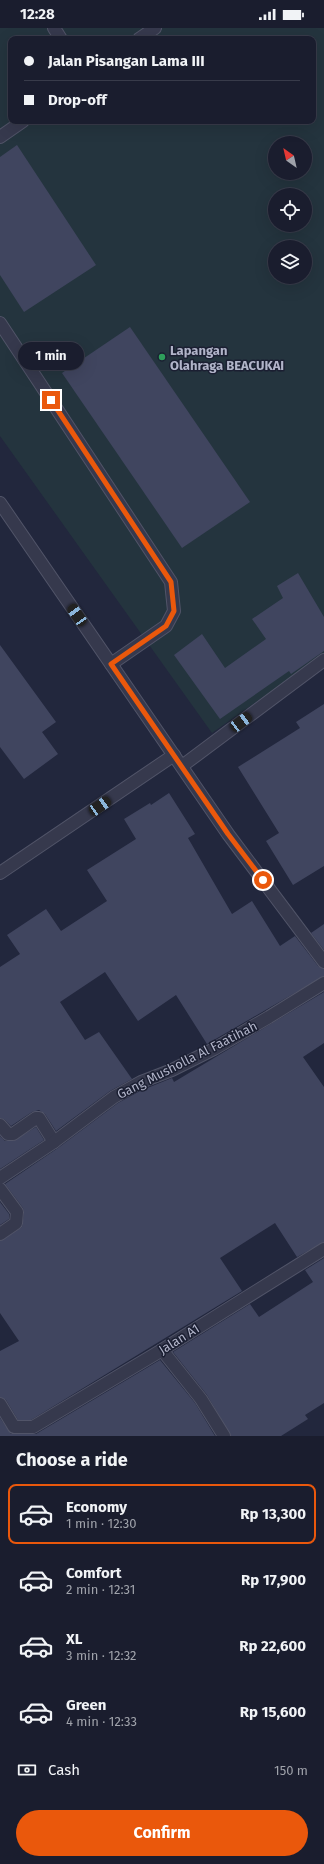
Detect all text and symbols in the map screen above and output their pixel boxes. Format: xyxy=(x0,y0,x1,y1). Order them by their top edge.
text: 12:28 xyxy=(20,5,55,23)
text: Jalan Pisangan Lama III xyxy=(48,52,205,70)
text: Drop-off xyxy=(48,91,107,109)
north arrow xyxy=(268,136,312,180)
map controls xyxy=(268,136,312,284)
button: locate xyxy=(268,188,312,232)
button: layers xyxy=(268,240,312,284)
callout: 1 min xyxy=(18,342,84,370)
place label: Lapangan Olahraga BEACUKAI xyxy=(170,343,284,373)
text: 1 min xyxy=(35,348,67,363)
marker: Lapangan Olahraga BEACUKAI xyxy=(157,352,167,362)
route end xyxy=(42,391,60,409)
car xyxy=(65,602,89,628)
car xyxy=(228,710,254,734)
car xyxy=(87,794,113,818)
route start xyxy=(254,871,272,889)
street label: Gang Musholla Al Faatihah xyxy=(114,1018,260,1102)
street label: Jalan A1 xyxy=(156,1321,202,1357)
text: Choose a ride xyxy=(16,1449,128,1471)
icon: car xyxy=(18,1496,54,1532)
text: Economy xyxy=(66,1498,127,1516)
text: Rp 13,300 xyxy=(240,1505,306,1523)
text: 1 min · 12:30 xyxy=(66,1516,137,1531)
icon: car xyxy=(18,1562,54,1598)
text: Comfort xyxy=(66,1564,122,1582)
text: Rp 17,900 xyxy=(241,1571,306,1589)
text: 2 min · 12:31 xyxy=(66,1582,135,1597)
icon: car xyxy=(18,1628,54,1664)
text: XL xyxy=(66,1630,82,1648)
text: Rp 22,600 xyxy=(239,1637,306,1655)
text: 3 min · 12:32 xyxy=(66,1648,136,1663)
icon: car xyxy=(18,1694,54,1730)
text: Green xyxy=(66,1696,106,1714)
text: Rp 15,600 xyxy=(240,1703,306,1721)
text: 4 min · 12:33 xyxy=(66,1714,137,1729)
icon: cash xyxy=(16,1759,38,1781)
text: Cash xyxy=(48,1761,80,1779)
text: 150 m xyxy=(274,1763,308,1778)
button: Confirm xyxy=(16,1810,308,1856)

